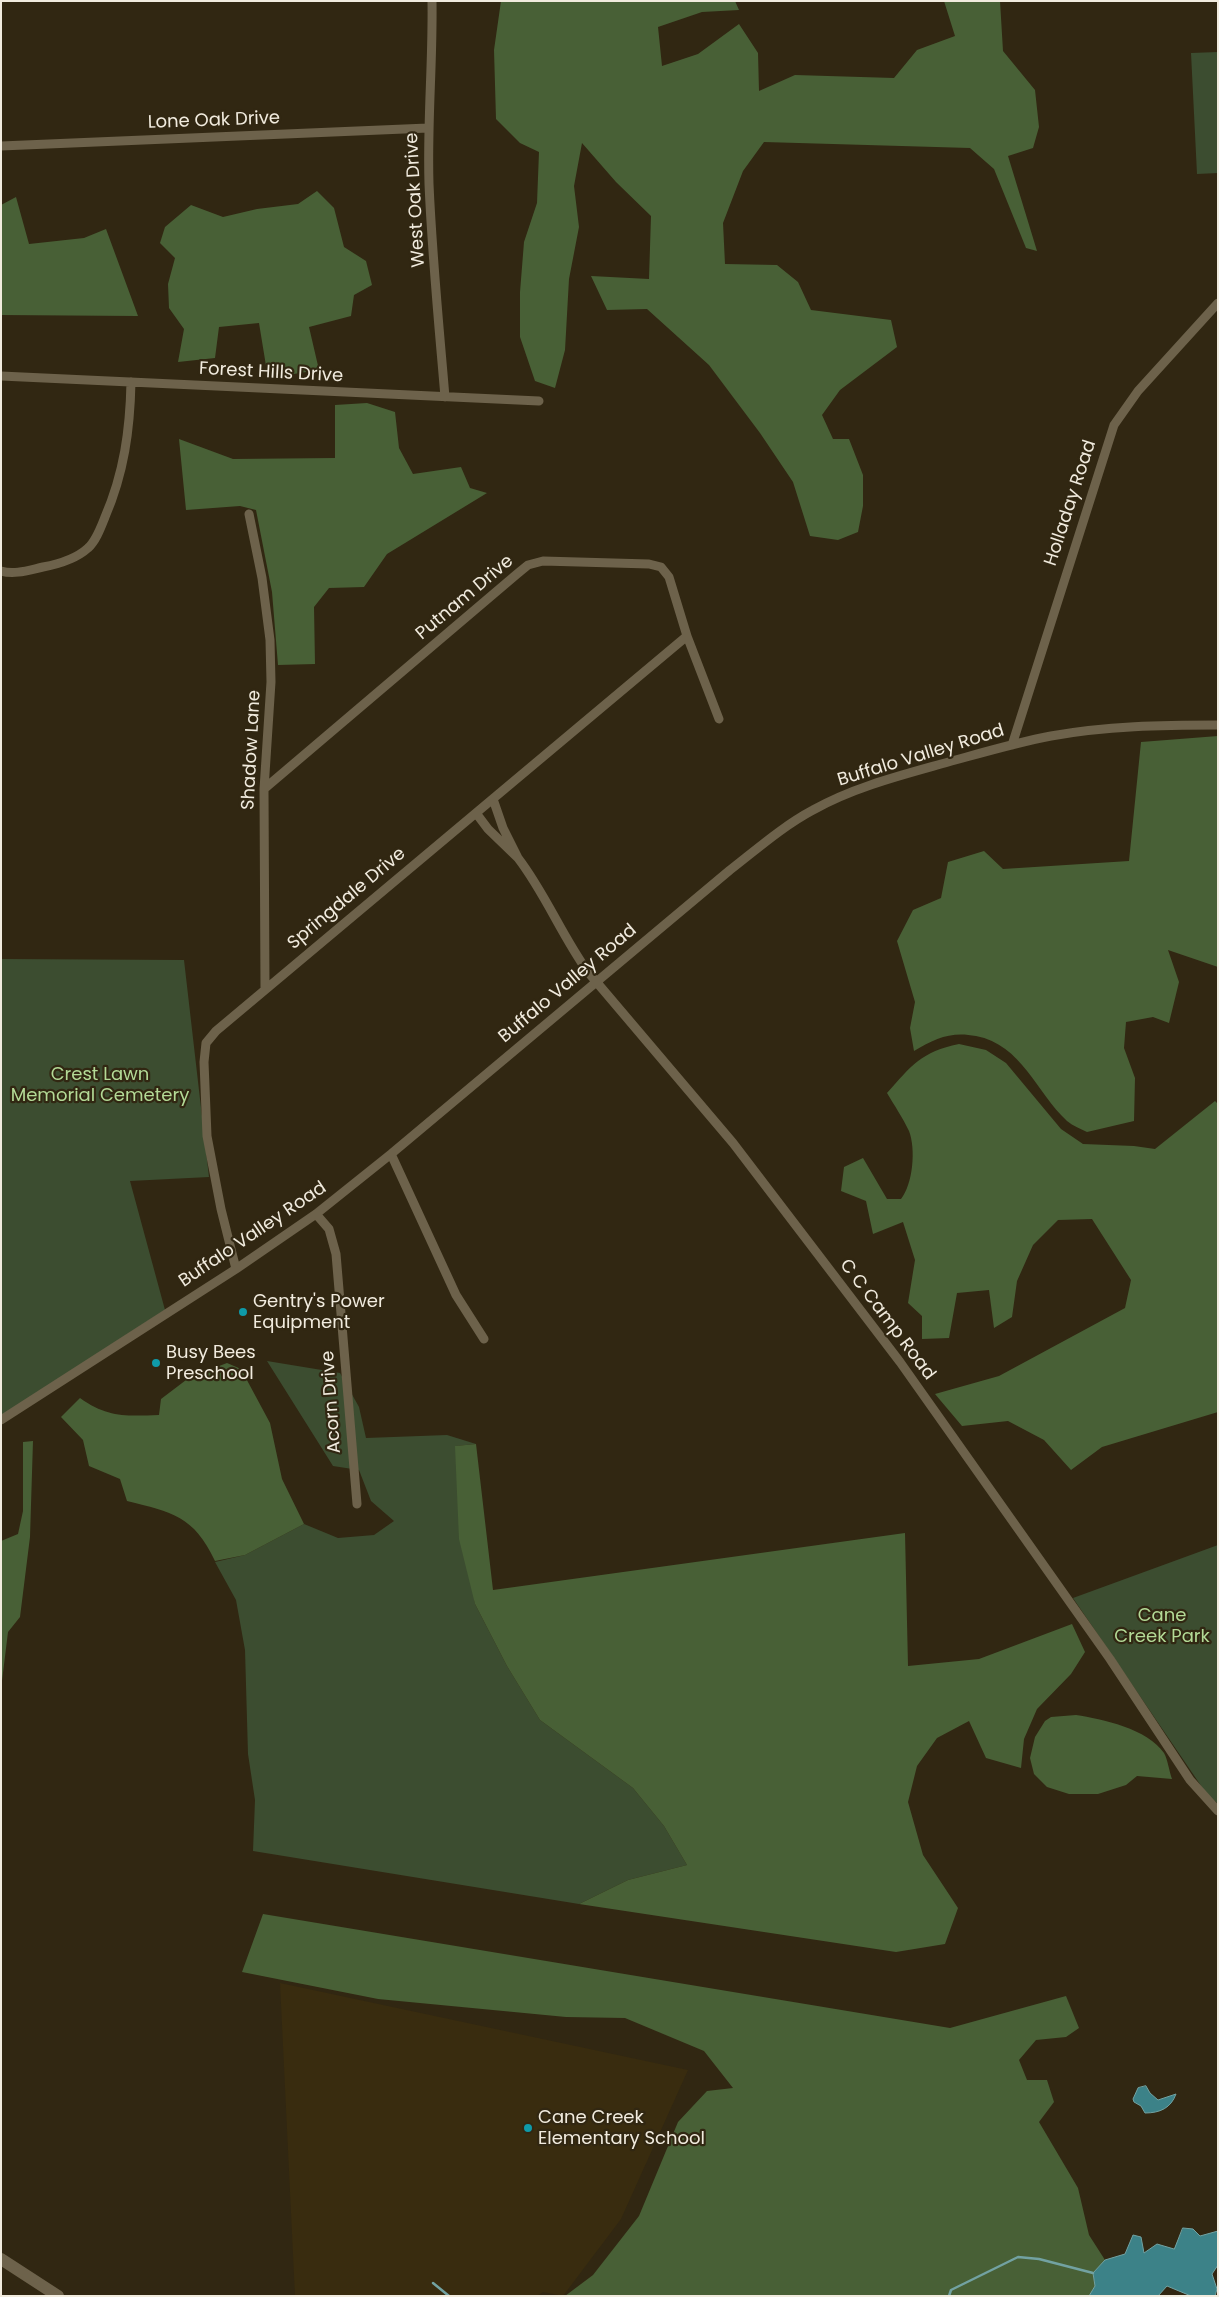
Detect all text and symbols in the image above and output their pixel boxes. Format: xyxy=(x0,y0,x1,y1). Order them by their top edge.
street label: Lone Oak Drive xyxy=(148,108,280,134)
street label: West Oak Drive xyxy=(402,132,430,268)
street label: Forest Hills Drive xyxy=(198,358,344,388)
street label: Holladay Road xyxy=(1040,437,1102,569)
street label: Putnam Drive xyxy=(412,551,518,645)
street label: Shadow Lane xyxy=(238,689,266,811)
street label: Buffalo Valley Road xyxy=(835,720,1007,792)
street label: Springdale Drive xyxy=(284,843,410,955)
street label: Buffalo Valley Road xyxy=(495,920,641,1048)
park label: Crest Lawn Memorial Cemetery xyxy=(11,1064,189,1106)
street label: Buffalo Valley Road xyxy=(175,1178,331,1292)
street label: C C Camp Road xyxy=(835,1255,939,1385)
place label: Gentry's Power Equipment xyxy=(253,1291,385,1334)
marker: Gentry's Power Equipment xyxy=(237,1306,249,1318)
place label: Busy Bees Preschool xyxy=(166,1342,256,1385)
street label: Acorn Drive xyxy=(318,1350,346,1454)
marker: Busy Bees Preschool xyxy=(150,1357,162,1369)
park label: Cane Creek Park xyxy=(1114,1605,1210,1648)
place label: Cane Creek Elementary School xyxy=(538,2107,705,2150)
marker: Cane Creek Elementary School xyxy=(522,2122,534,2134)

